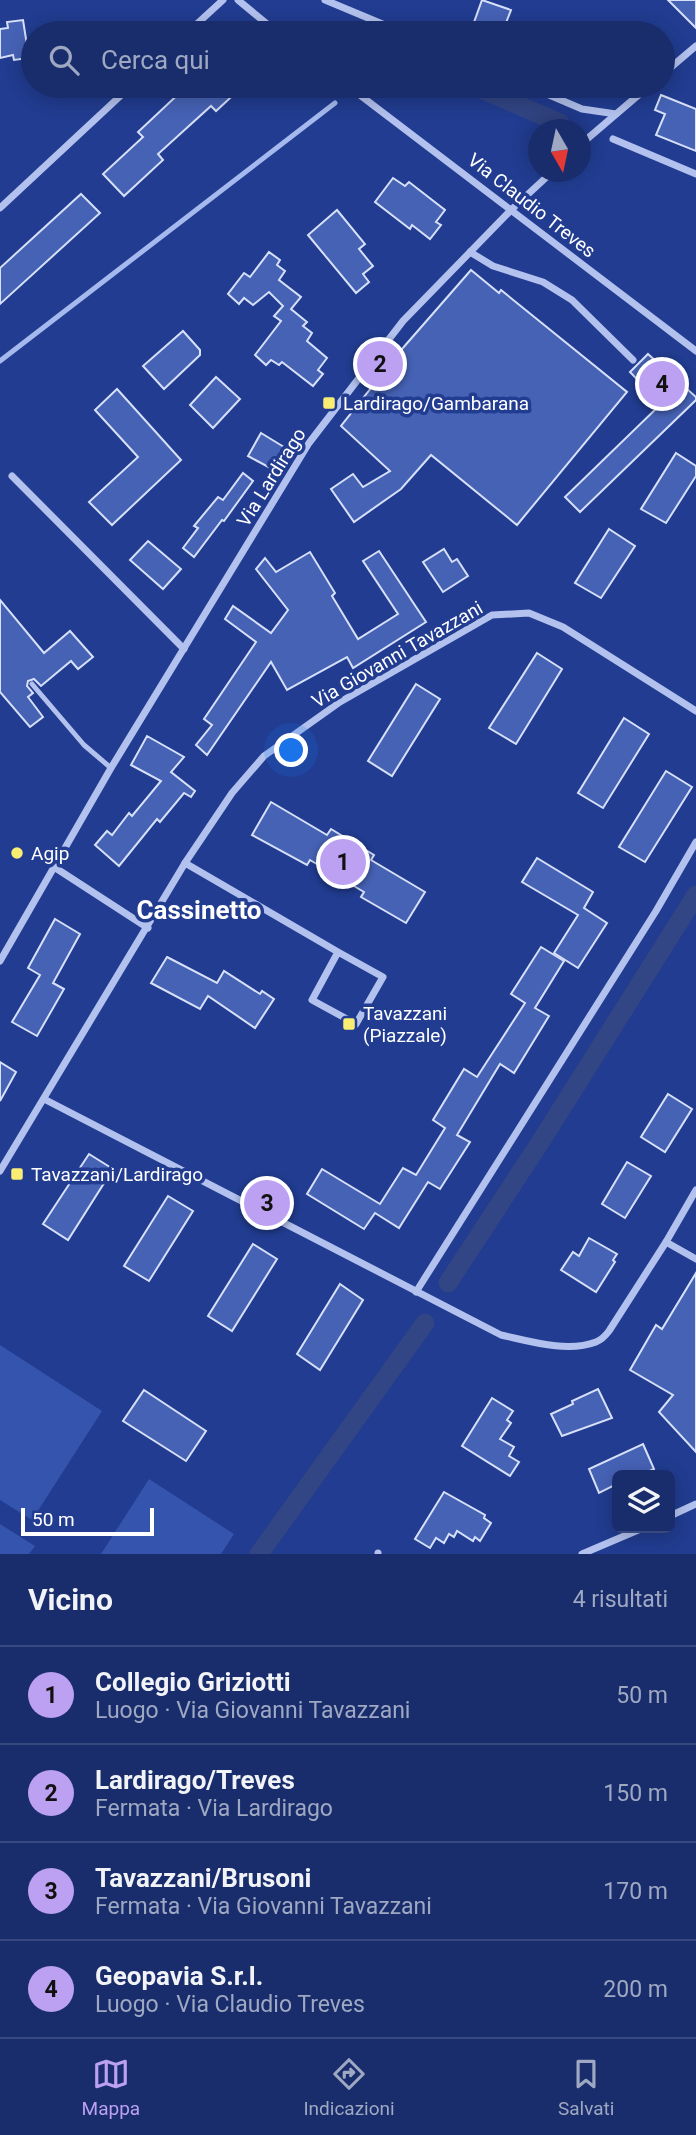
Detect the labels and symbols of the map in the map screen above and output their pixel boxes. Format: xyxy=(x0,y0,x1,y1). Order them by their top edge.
north arrow xyxy=(528,119,591,182)
street label: Via Claudio Treves xyxy=(463,148,600,262)
pin: 2 xyxy=(357,338,403,390)
pin: 4 xyxy=(639,358,685,410)
place label: Lardirago/Gambarana xyxy=(343,392,529,415)
marker: Lardirago/Gambarana xyxy=(321,395,337,411)
street label: Via Lardirago xyxy=(232,424,311,531)
street label: Via Giovanni Tavazzani xyxy=(308,596,487,713)
your location xyxy=(274,733,308,767)
pin: 1 xyxy=(320,836,366,888)
place label: Agip xyxy=(31,842,69,865)
marker: Agip xyxy=(9,845,25,861)
district label: Cassinetto xyxy=(136,895,262,925)
place label: Tavazzani (Piazzale) xyxy=(363,1002,447,1047)
marker: Tavazzani (Piazzale) xyxy=(341,1016,357,1032)
place label: Tavazzani/Lardirago xyxy=(31,1163,203,1186)
marker: Tavazzani/Lardirago xyxy=(9,1166,25,1182)
pin: 3 xyxy=(244,1177,290,1229)
scale bar xyxy=(21,1505,154,1537)

